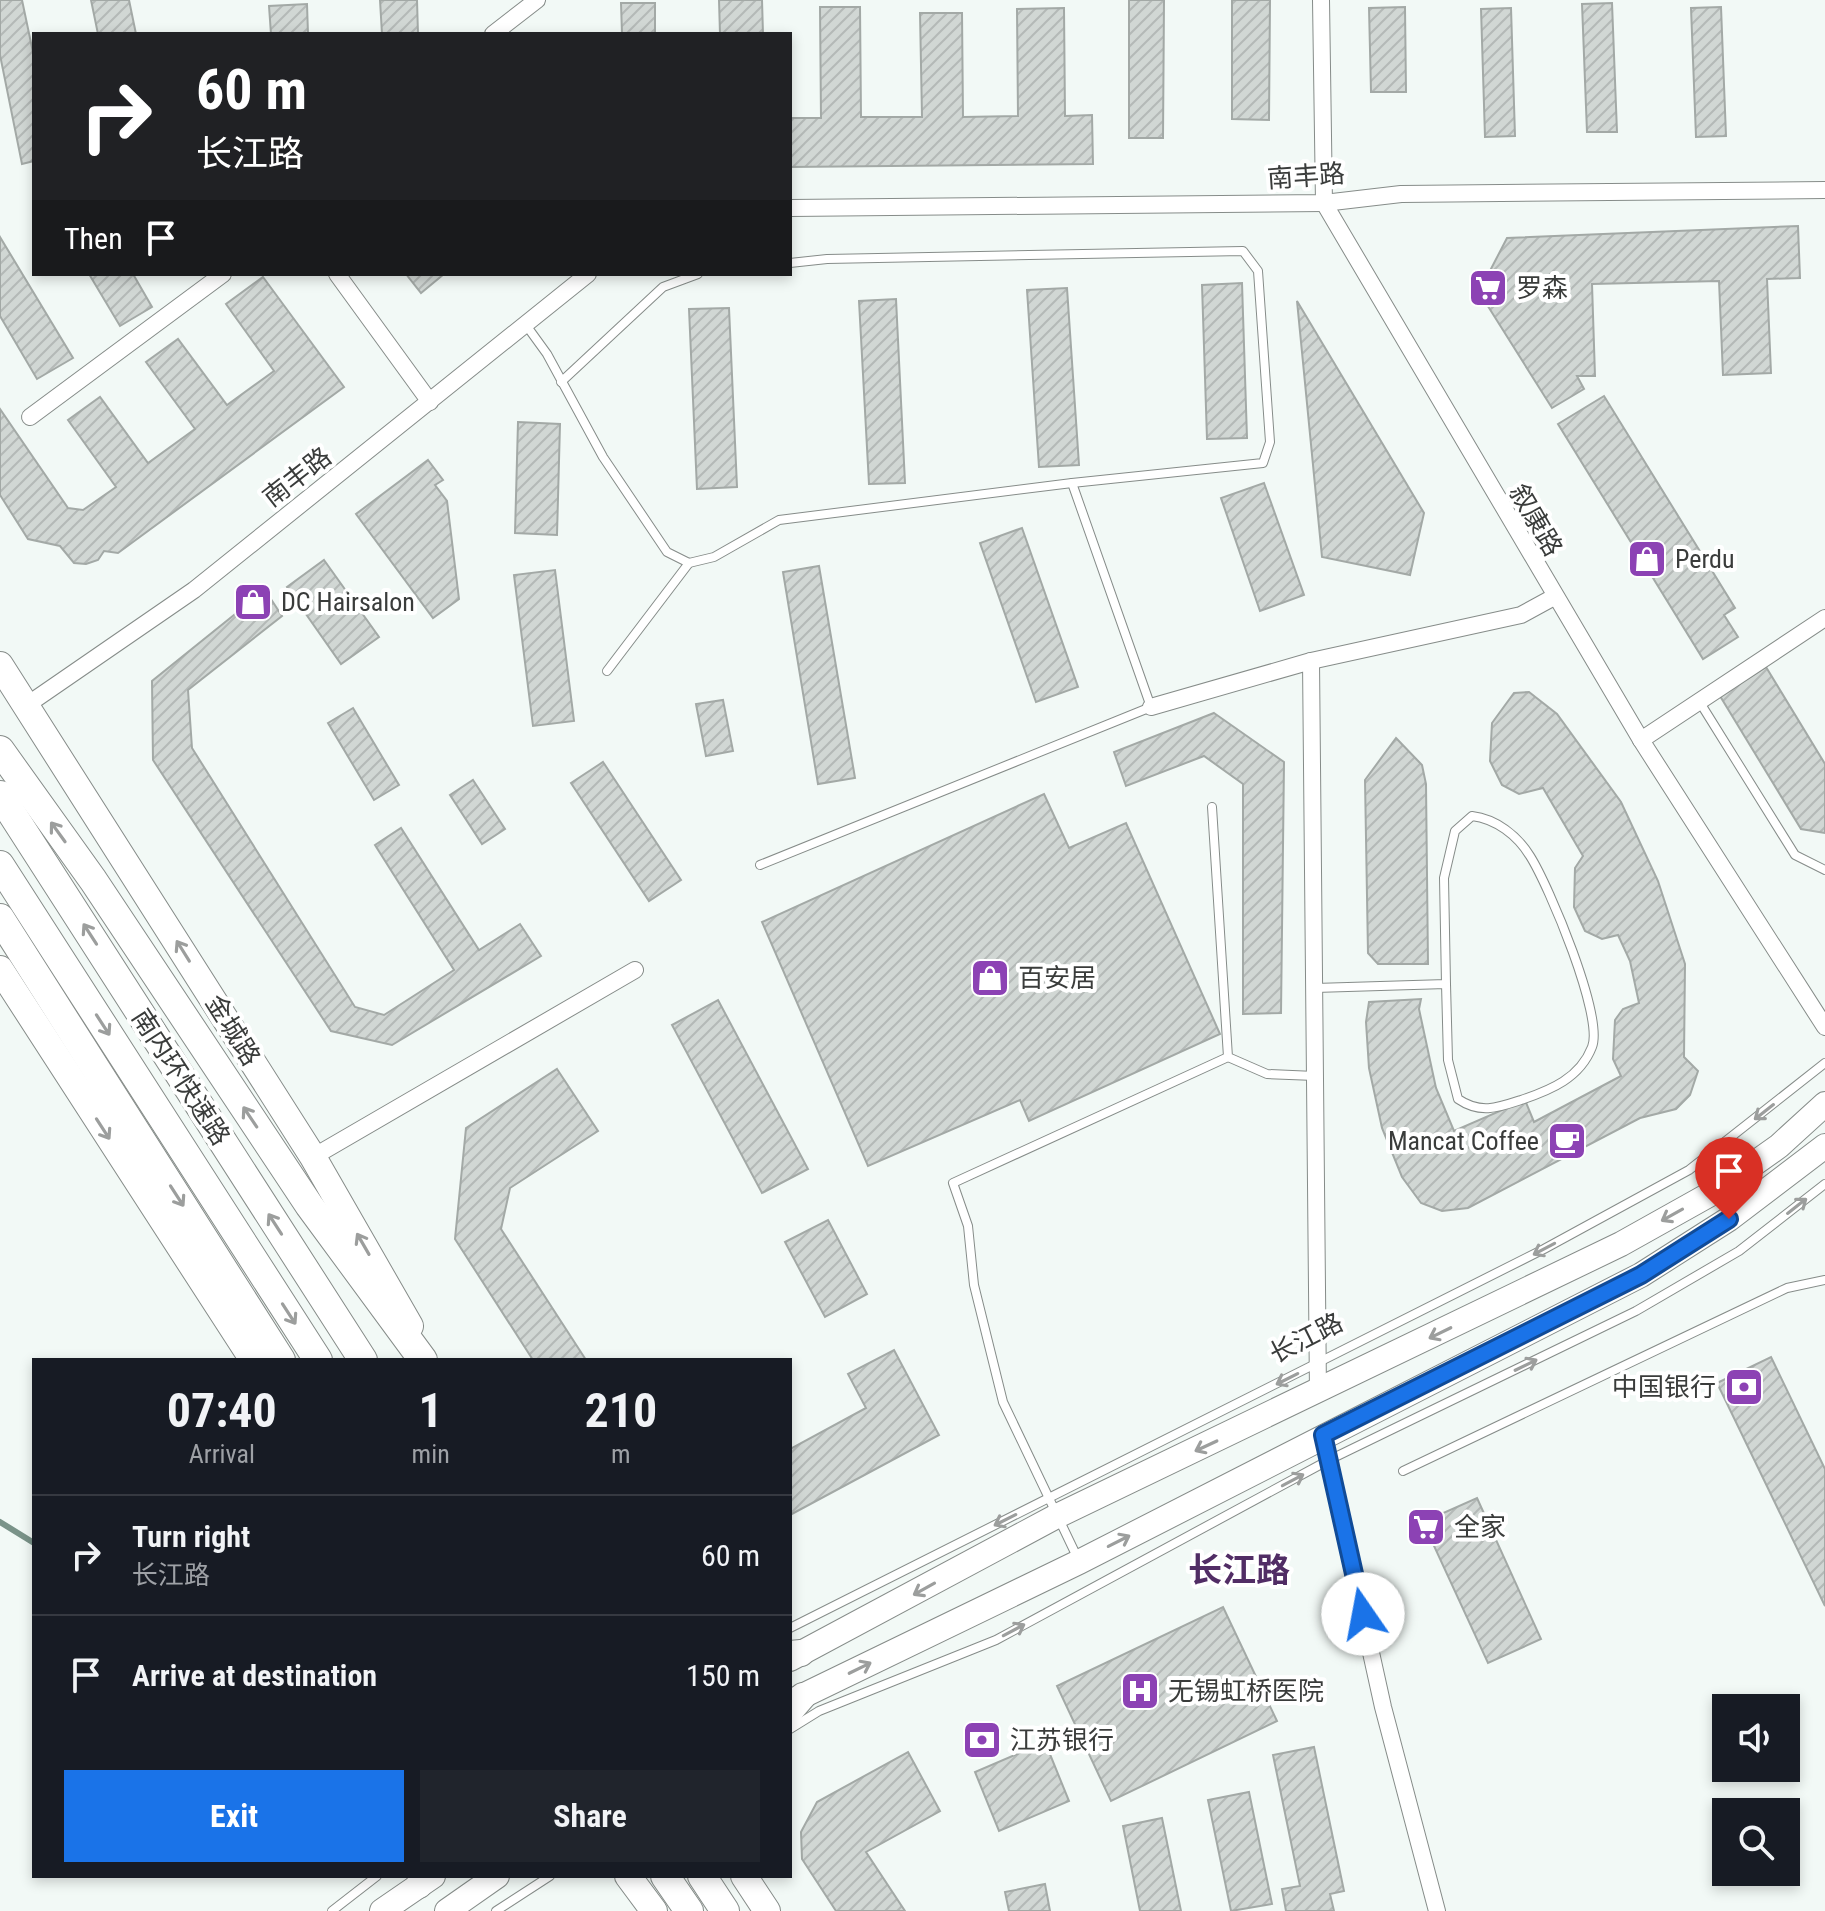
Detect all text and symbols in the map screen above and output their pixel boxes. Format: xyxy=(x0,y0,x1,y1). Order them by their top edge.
text: 60 m xyxy=(196,57,307,123)
icon: right xyxy=(64,64,168,168)
text: 长江路 xyxy=(196,133,304,175)
street label: 南丰路 xyxy=(1266,158,1346,194)
icon: arrive xyxy=(139,216,183,260)
text: Then xyxy=(64,221,123,256)
supermarket icon: 罗森 xyxy=(1467,267,1509,309)
place label: 罗森 xyxy=(1516,273,1568,303)
street label: 南丰路 xyxy=(257,441,337,513)
street label: 叙康路 xyxy=(1504,479,1568,561)
shop icon: Perdu xyxy=(1626,538,1668,580)
place label: Perdu xyxy=(1675,544,1735,574)
shop icon: DC Hairsalon xyxy=(232,581,274,623)
place label: DC Hairsalon xyxy=(281,587,415,617)
one-way arrow xyxy=(50,821,66,843)
one-way arrow xyxy=(81,923,97,946)
one-way arrow xyxy=(174,940,190,963)
shop icon: 百安居 xyxy=(969,957,1011,999)
place label: 百安居 xyxy=(1018,963,1096,993)
street label: 金城路 xyxy=(200,989,266,1071)
street label: 南内环快速路 xyxy=(126,1003,236,1151)
one-way arrow xyxy=(94,1013,111,1035)
one-way arrow xyxy=(1754,1103,1775,1120)
one-way arrow xyxy=(242,1106,258,1129)
one-way arrow xyxy=(95,1117,112,1139)
cafe icon: Mancat Coffee xyxy=(1546,1120,1588,1162)
place label: Mancat Coffee xyxy=(1388,1126,1539,1156)
pin xyxy=(1695,1137,1763,1219)
icon: arrive xyxy=(1707,1149,1751,1193)
one-way arrow xyxy=(169,1185,186,1207)
one-way arrow xyxy=(1786,1197,1808,1214)
one-way arrow xyxy=(1661,1208,1684,1224)
one-way arrow xyxy=(267,1213,284,1235)
one-way arrow xyxy=(355,1233,371,1256)
one-way arrow xyxy=(1533,1241,1557,1257)
one-way arrow xyxy=(281,1302,297,1325)
street label: 长江路 xyxy=(1264,1307,1348,1369)
one-way arrow xyxy=(1429,1326,1452,1341)
one-way arrow xyxy=(1513,1357,1537,1372)
bank icon: 中国银行 xyxy=(1723,1366,1765,1408)
one-way arrow xyxy=(1276,1371,1300,1387)
place label: 中国银行 xyxy=(1612,1372,1716,1402)
text: 07:40 xyxy=(167,1382,277,1439)
text: 1 xyxy=(419,1382,443,1439)
text: 210 xyxy=(584,1382,657,1439)
text: Arrival xyxy=(189,1439,255,1469)
text: min xyxy=(412,1439,450,1469)
text: m xyxy=(611,1439,631,1469)
one-way arrow xyxy=(1194,1439,1218,1454)
one-way arrow xyxy=(1280,1472,1304,1487)
supermarket icon: 全家 xyxy=(1405,1506,1447,1548)
place label: 全家 xyxy=(1454,1512,1506,1542)
one-way arrow xyxy=(993,1513,1017,1528)
text: Turn right xyxy=(132,1519,250,1554)
icon: right xyxy=(64,1533,108,1577)
one-way arrow xyxy=(1106,1533,1130,1549)
text: 60 m xyxy=(701,1538,760,1573)
district label: 长江路 xyxy=(1188,1550,1290,1590)
text: 长江路 xyxy=(132,1560,210,1590)
position arrow xyxy=(1321,1572,1405,1656)
one-way arrow xyxy=(913,1582,937,1597)
one-way arrow xyxy=(1002,1621,1026,1637)
icon: arrive xyxy=(64,1653,108,1697)
text: Arrive at destination xyxy=(132,1658,377,1693)
text: 150 m xyxy=(686,1658,760,1693)
one-way arrow xyxy=(848,1660,872,1675)
hospital icon: 无锡虹桥医院 xyxy=(1119,1670,1161,1712)
place label: 无锡虹桥医院 xyxy=(1168,1676,1324,1706)
map controls xyxy=(1712,1694,1800,1886)
button: sound xyxy=(1712,1694,1800,1782)
bank icon: 江苏银行 xyxy=(961,1719,1003,1761)
place label: 江苏银行 xyxy=(1010,1725,1114,1755)
button: Exit xyxy=(64,1770,404,1862)
button: Share xyxy=(420,1770,760,1862)
button: search xyxy=(1712,1798,1800,1886)

